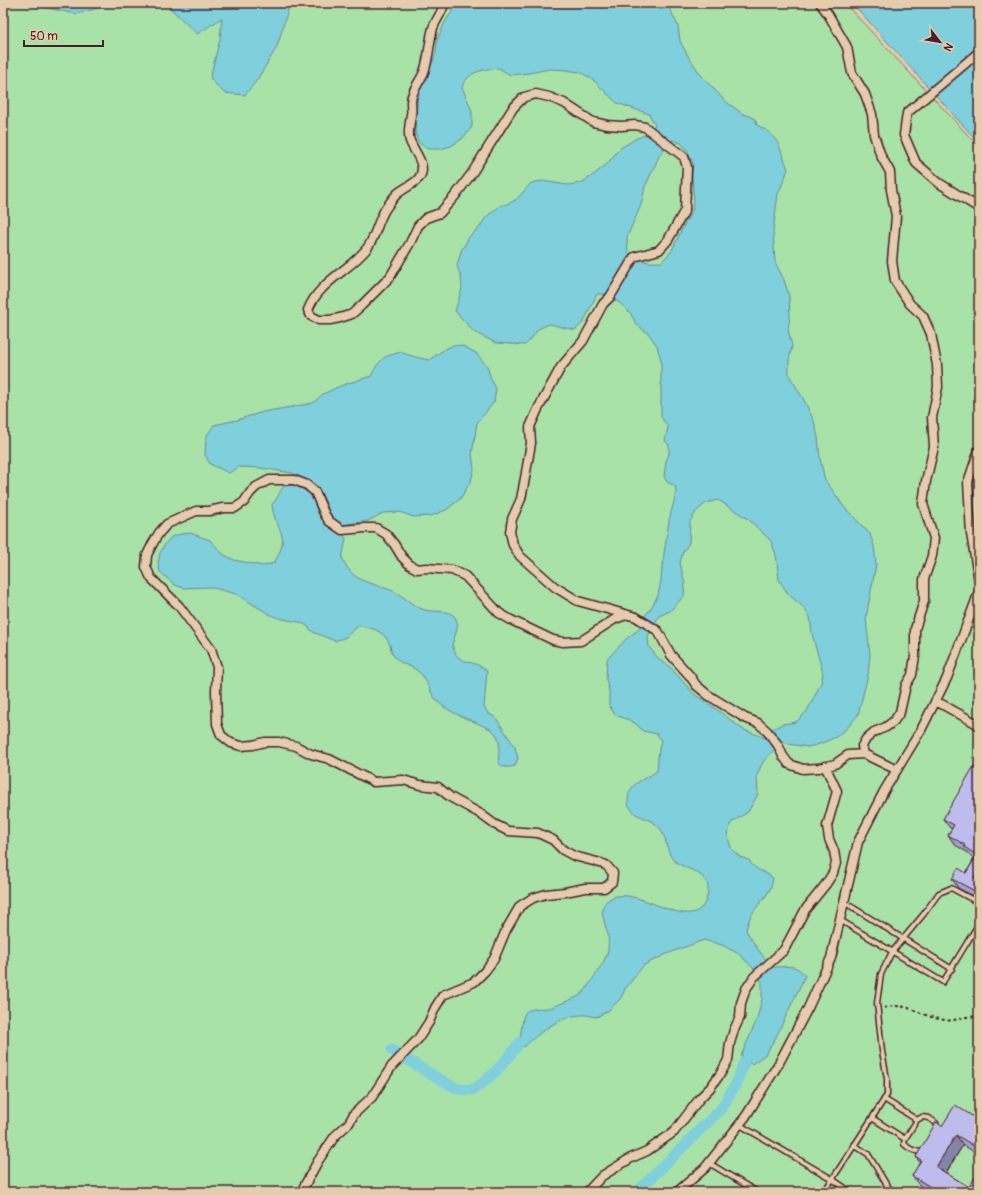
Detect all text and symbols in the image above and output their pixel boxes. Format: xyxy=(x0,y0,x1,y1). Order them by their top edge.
scale bar xyxy=(24,22,103,48)
north arrow xyxy=(920,22,960,62)
text: 50 m xyxy=(30,29,58,44)
text: N xyxy=(940,40,956,54)

